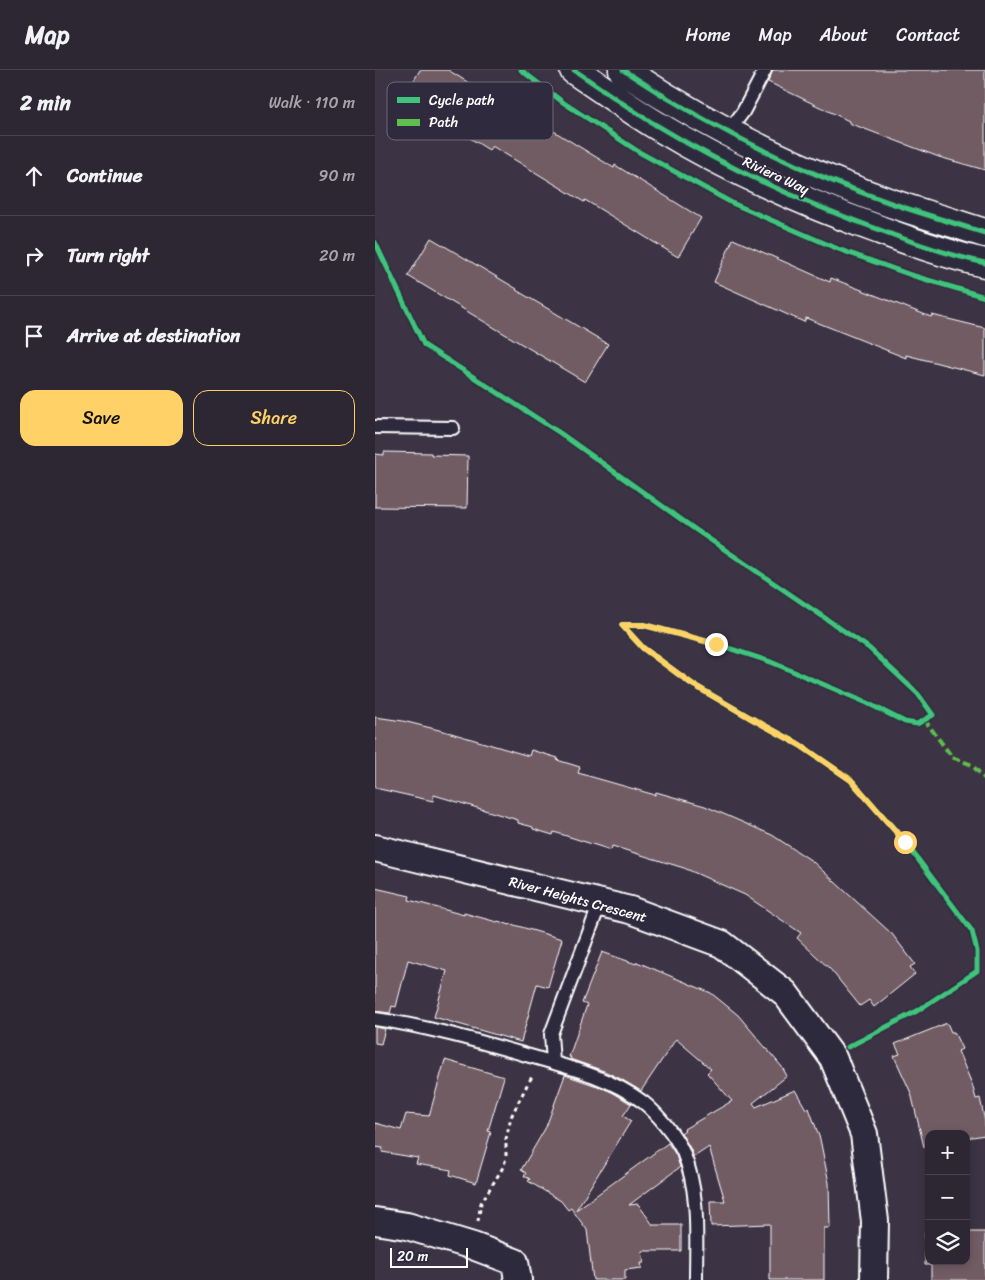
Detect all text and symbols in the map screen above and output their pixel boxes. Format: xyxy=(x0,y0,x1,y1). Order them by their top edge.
text: Map xyxy=(25,14,69,56)
text: Home xyxy=(686,19,731,51)
text: Map xyxy=(759,19,792,51)
text: About xyxy=(820,19,868,51)
text: Contact xyxy=(896,19,960,51)
legend xyxy=(387,82,553,140)
text: 2 min xyxy=(20,84,71,122)
text: Walk · 110 m xyxy=(269,88,355,117)
text: Cycle path xyxy=(429,88,495,113)
text: Path xyxy=(429,110,458,135)
street label: Riviera Way xyxy=(738,149,814,202)
text: Continue xyxy=(67,159,143,192)
text: 90 m xyxy=(319,161,355,190)
icon: ahead xyxy=(20,162,48,190)
text: Turn right xyxy=(67,239,149,272)
text: 20 m xyxy=(319,241,355,270)
icon: right xyxy=(20,242,48,270)
text: Arrive at destination xyxy=(67,319,240,352)
icon: arrive xyxy=(20,322,48,350)
button: Save xyxy=(20,390,183,446)
button: Share xyxy=(193,390,355,446)
route end xyxy=(705,633,728,656)
route start xyxy=(894,831,917,854)
street label: River Heights Crescent xyxy=(506,869,650,930)
map controls xyxy=(925,1130,970,1265)
button: + xyxy=(925,1130,970,1175)
button: − xyxy=(925,1175,970,1220)
button: layers xyxy=(925,1220,970,1265)
text: 20 m xyxy=(397,1244,428,1269)
scale bar xyxy=(390,1245,467,1268)

